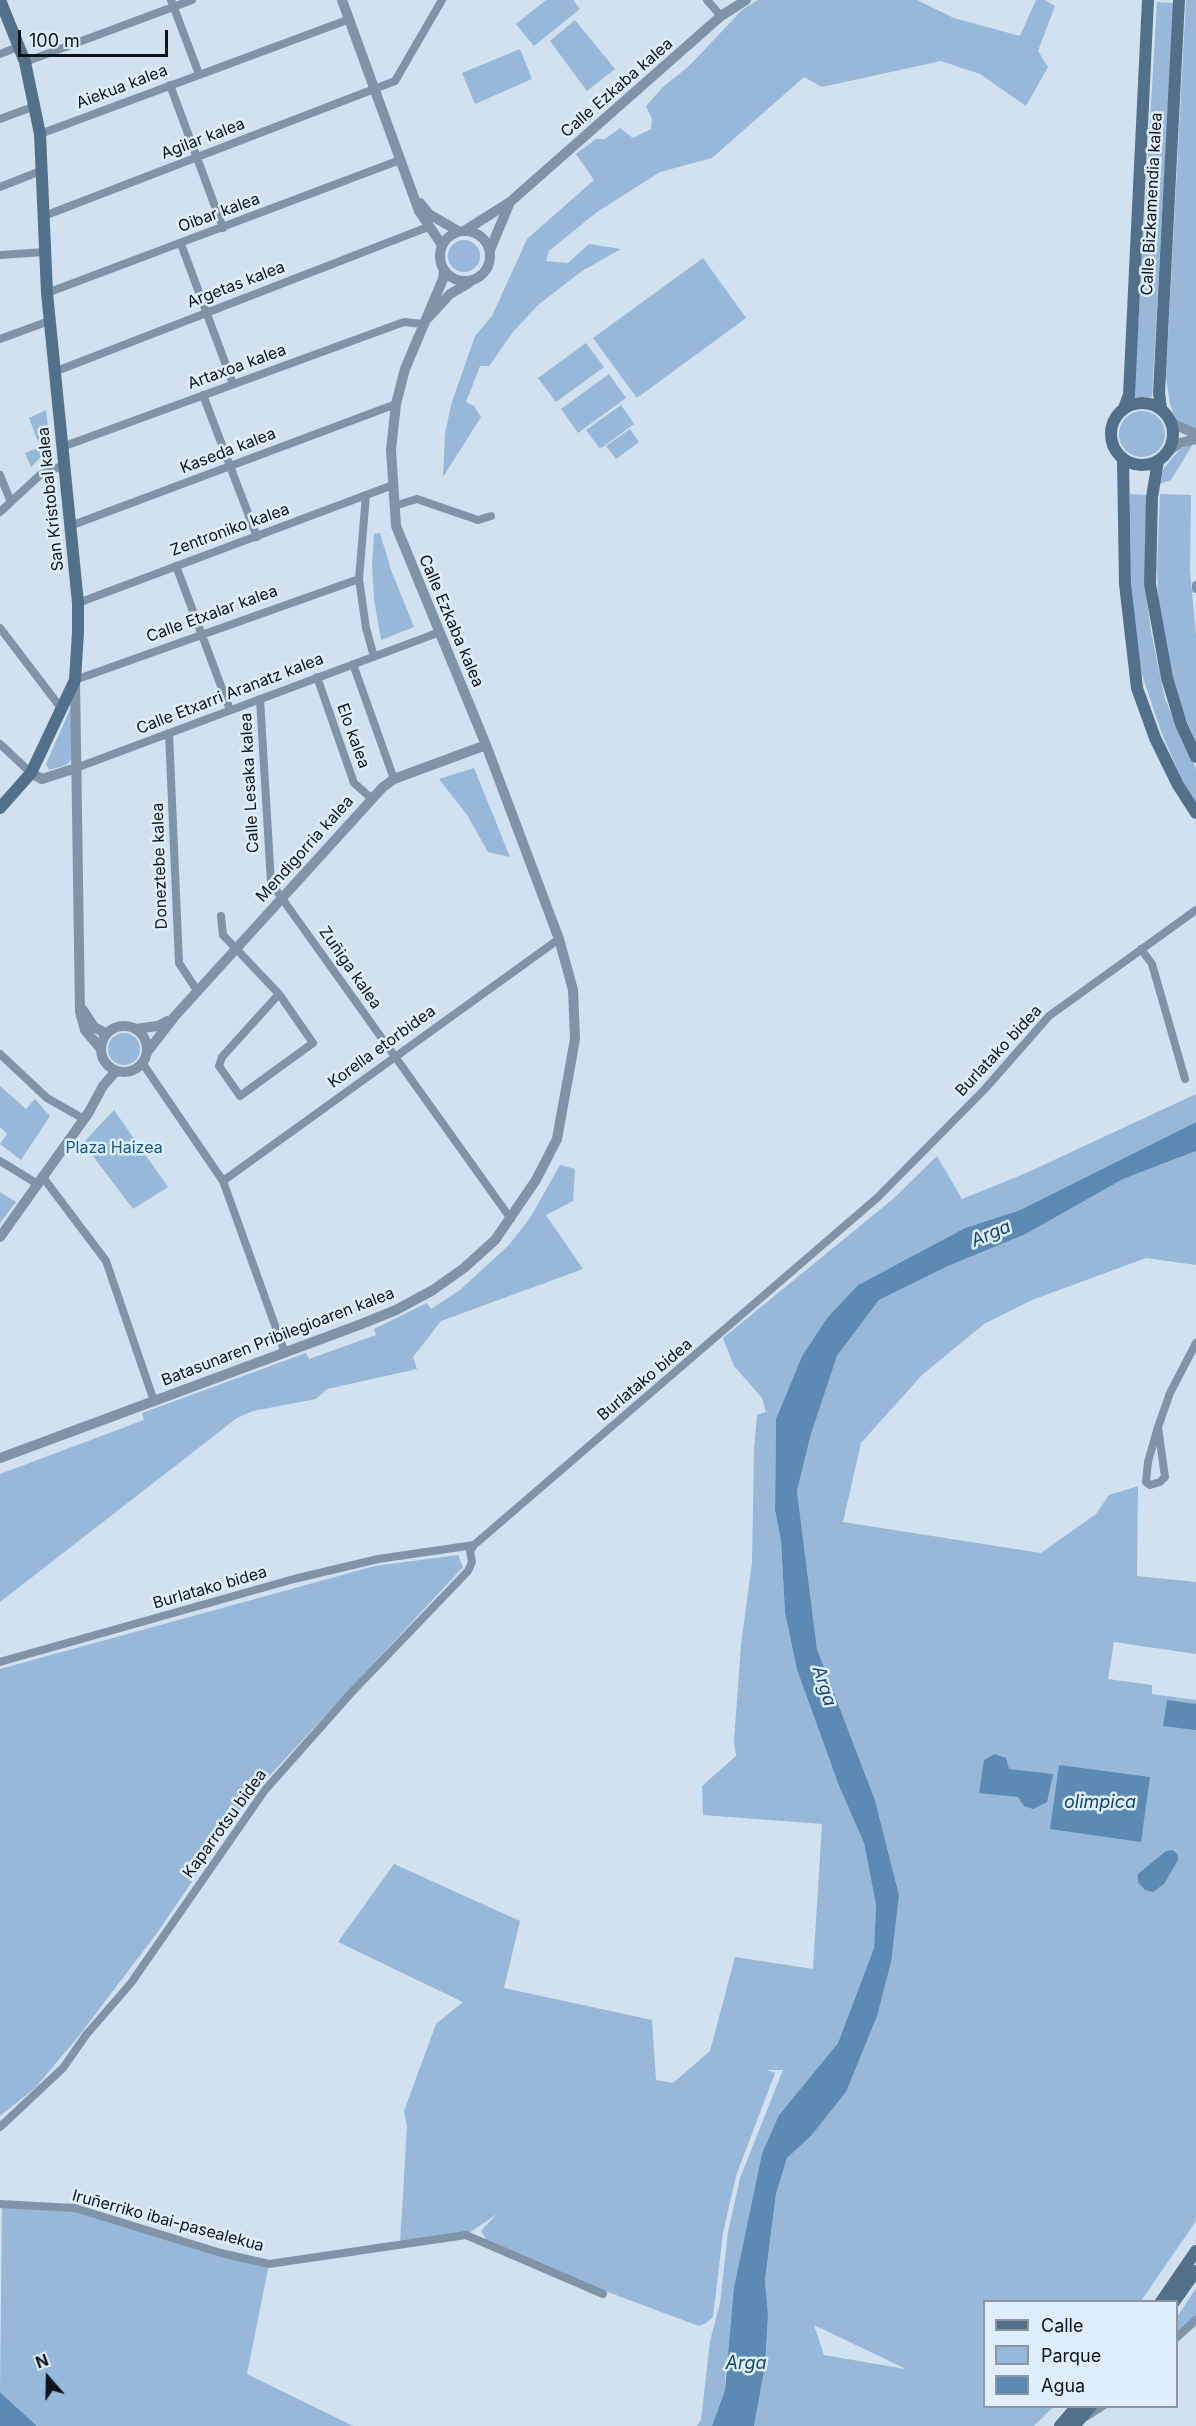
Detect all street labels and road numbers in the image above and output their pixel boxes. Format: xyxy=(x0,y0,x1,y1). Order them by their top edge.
street label: Calle Ezkaba kalea xyxy=(557,34,677,142)
street label: Aiekua kalea xyxy=(74,61,170,113)
street label: Calle Bizkamendia kalea xyxy=(1138,112,1166,296)
street label: Agilar kalea xyxy=(158,114,248,164)
street label: Oibar kalea xyxy=(175,189,263,237)
street label: Argetas kalea xyxy=(184,258,288,312)
street label: Artaxoa kalea xyxy=(185,340,289,394)
street label: Kaseda kalea xyxy=(177,424,279,478)
street label: San Kristobal kalea xyxy=(34,426,68,572)
street label: Zentroniko kalea xyxy=(168,500,292,560)
street label: Calle Ezkaba kalea xyxy=(414,552,488,690)
street label: Calle Etxalar kalea xyxy=(144,581,280,647)
street label: Calle Etxarri Aranatz kalea xyxy=(134,649,326,739)
street label: Elo kalea xyxy=(332,701,374,771)
street label: Calle Lesaka kalea xyxy=(237,712,263,854)
street label: Mendigorria kalea xyxy=(252,792,358,906)
street label: Doneztebe kalea xyxy=(148,802,172,930)
street label: Zuñiga kalea xyxy=(315,923,385,1013)
street label: Burlatako bidea xyxy=(952,1001,1046,1101)
street label: Korella etorbidea xyxy=(324,1002,440,1092)
street label: Batasunaren Pribilegioaren kalea xyxy=(159,1284,397,1390)
street label: Burlatako bidea xyxy=(594,1335,696,1425)
street label: Burlatako bidea xyxy=(151,1563,269,1613)
street label: Kaparrotsu bidea xyxy=(179,1766,271,1882)
street label: Iruñerriko ibai-pasealekua xyxy=(70,2186,266,2256)

